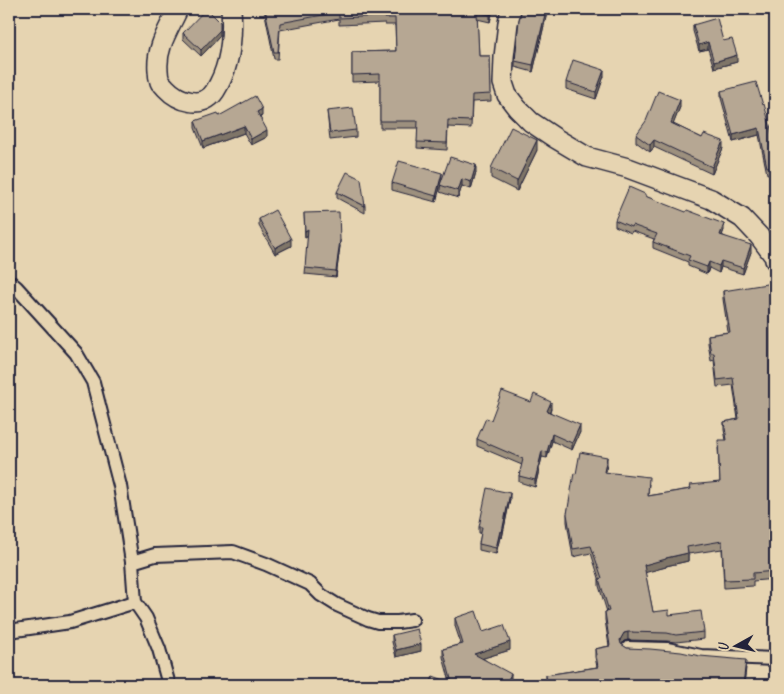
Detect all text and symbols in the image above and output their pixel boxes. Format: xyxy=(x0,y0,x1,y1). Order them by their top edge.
north arrow xyxy=(712,622,762,672)
text: U xyxy=(714,640,733,652)

